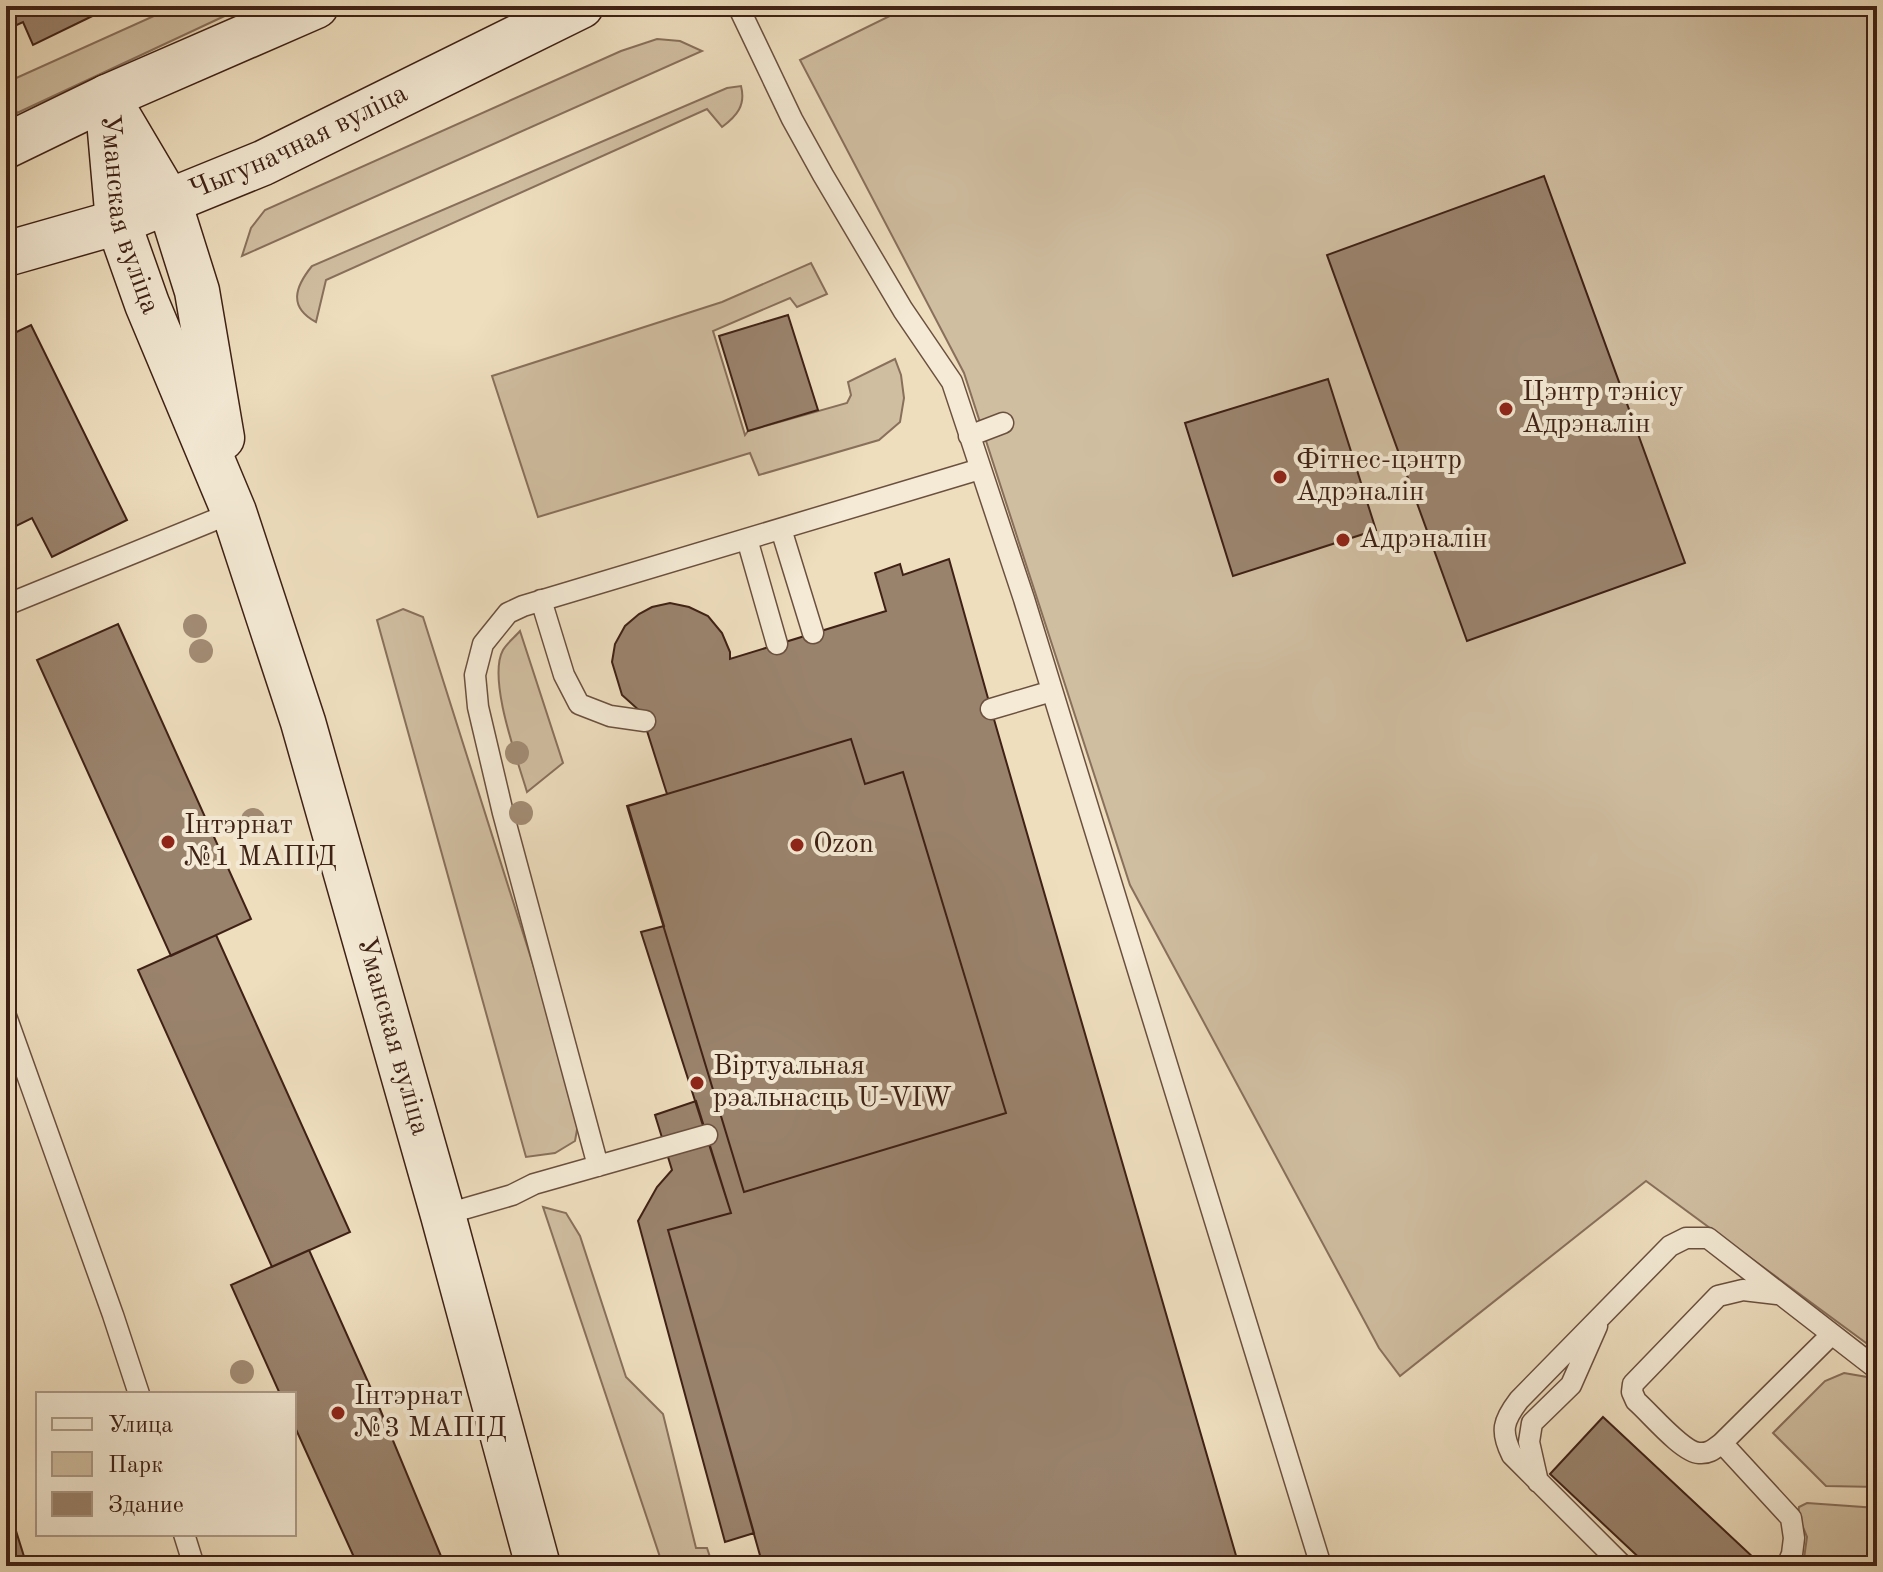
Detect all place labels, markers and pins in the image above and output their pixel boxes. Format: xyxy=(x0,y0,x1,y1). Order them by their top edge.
place label: Цэнтр тэнісу Адрэналін xyxy=(1522,379,1684,439)
marker: Цэнтр тэнісу Адрэналін xyxy=(1497,400,1515,418)
place label: Фітнес-цэнтр Адрэналін xyxy=(1296,447,1462,507)
marker: Фітнес-цэнтр Адрэналін xyxy=(1271,468,1289,486)
place label: Адрэналін xyxy=(1359,526,1487,554)
marker: Адрэналін xyxy=(1334,531,1352,549)
place label: Інтэрнат №1 МАПІД xyxy=(184,812,337,872)
place label: Ozon xyxy=(813,831,874,859)
marker: Інтэрнат №1 МАПІД xyxy=(159,833,177,851)
marker: Ozon xyxy=(788,836,806,854)
place label: Віртуальная рэальнасць U-VIW xyxy=(713,1053,952,1113)
marker: Віртуальная рэальнасць U-VIW xyxy=(688,1074,706,1092)
place label: Інтэрнат №3 МАПІД xyxy=(354,1383,507,1443)
marker: Інтэрнат №3 МАПІД xyxy=(329,1404,347,1422)

